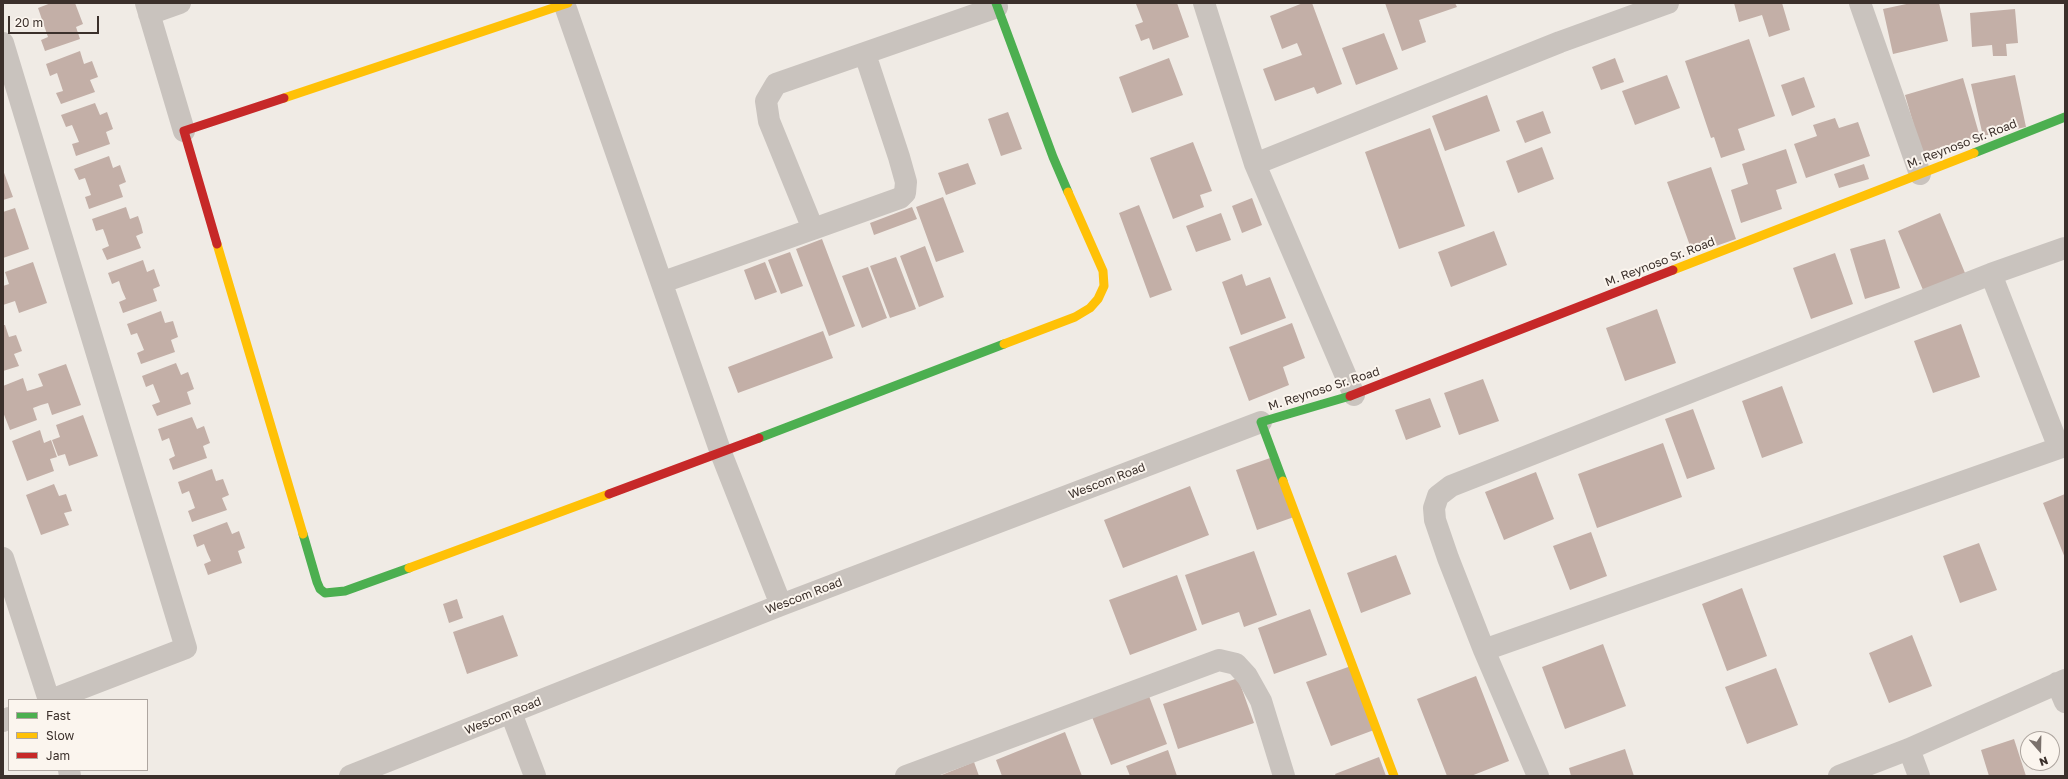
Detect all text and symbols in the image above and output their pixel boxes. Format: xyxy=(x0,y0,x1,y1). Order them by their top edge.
scale bar xyxy=(10,8,101,34)
text: 20 m xyxy=(15,15,43,30)
street label: M. Reynoso Sr. Road xyxy=(1905,116,2019,172)
street label: M. Reynoso Sr. Road xyxy=(1603,234,1717,290)
street label: M. Reynoso Sr. Road xyxy=(1266,364,1382,414)
street label: Wescom Road xyxy=(1067,460,1147,502)
street label: Wescom Road xyxy=(764,575,844,617)
street label: Wescom Road xyxy=(463,694,543,738)
legend xyxy=(8,699,148,771)
text: Fast xyxy=(46,708,71,723)
text: Slow xyxy=(46,728,74,743)
north arrow xyxy=(2020,731,2060,771)
text: Jam xyxy=(46,748,70,763)
text: N xyxy=(2038,754,2050,769)

